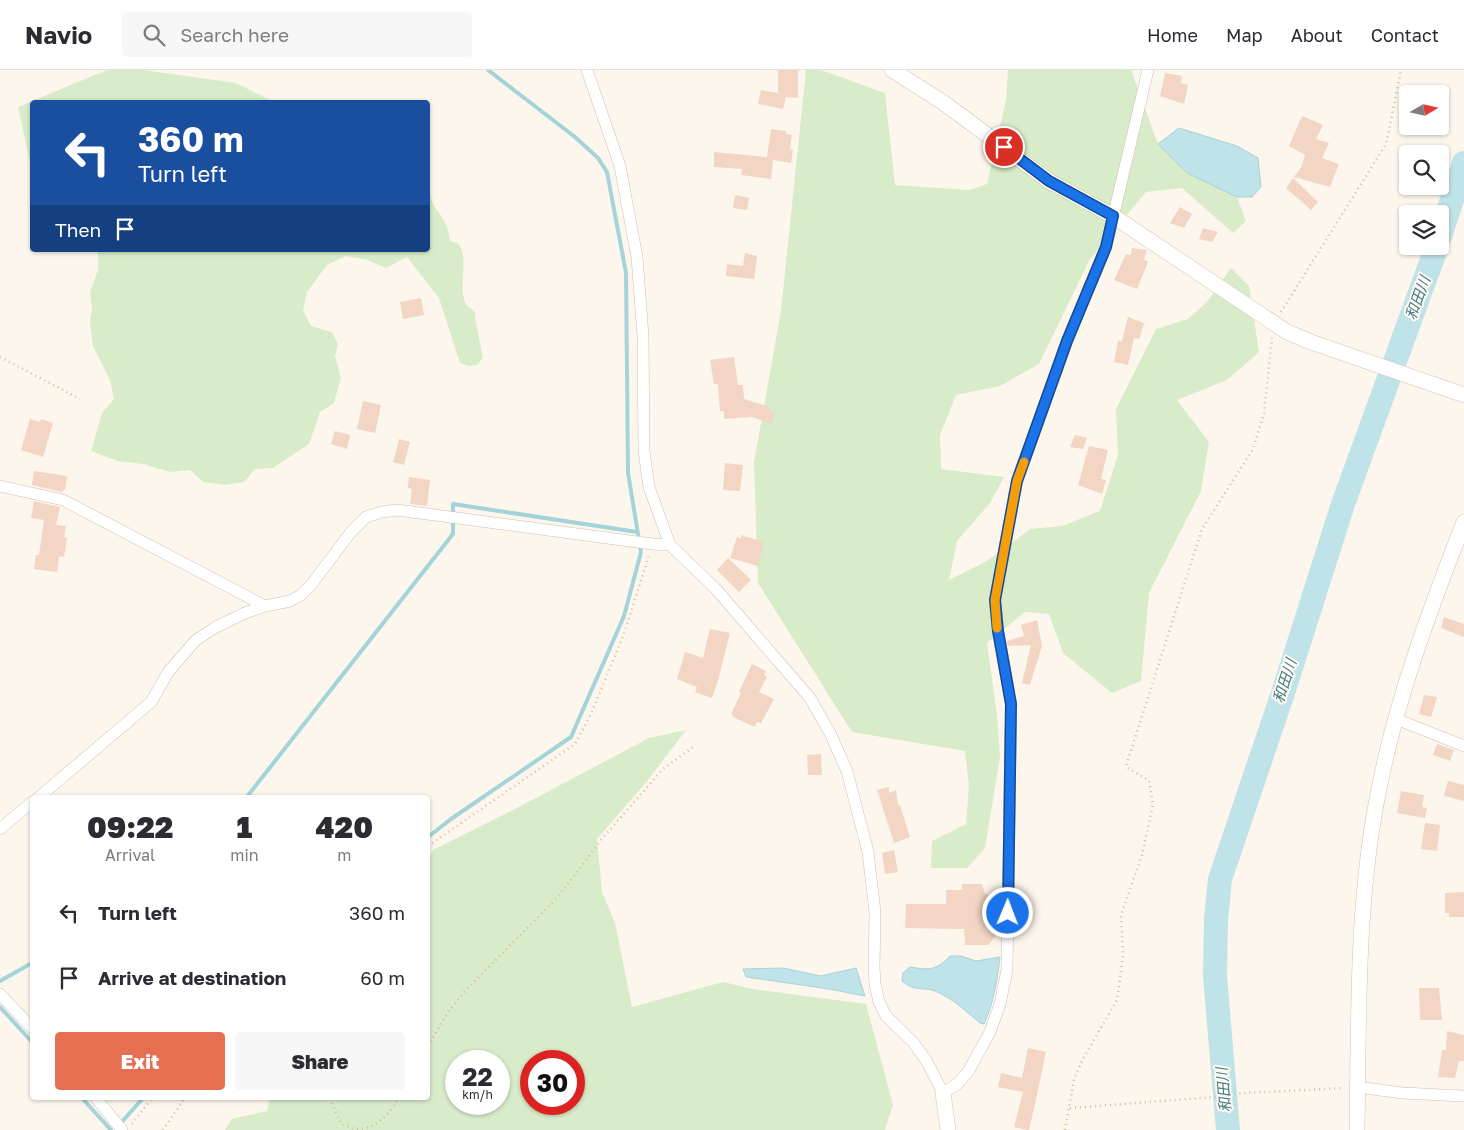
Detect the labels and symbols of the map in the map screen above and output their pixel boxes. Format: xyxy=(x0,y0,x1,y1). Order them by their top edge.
north arrow xyxy=(1399,85,1449,135)
pin xyxy=(983,126,1025,168)
water label: 和田川 xyxy=(1401,272,1434,322)
water label: 和田川 xyxy=(1269,655,1300,705)
position arrow xyxy=(981,886,1033,938)
speed limit sign: 30 xyxy=(520,1050,585,1115)
water label: 和田川 xyxy=(1212,1065,1234,1113)

